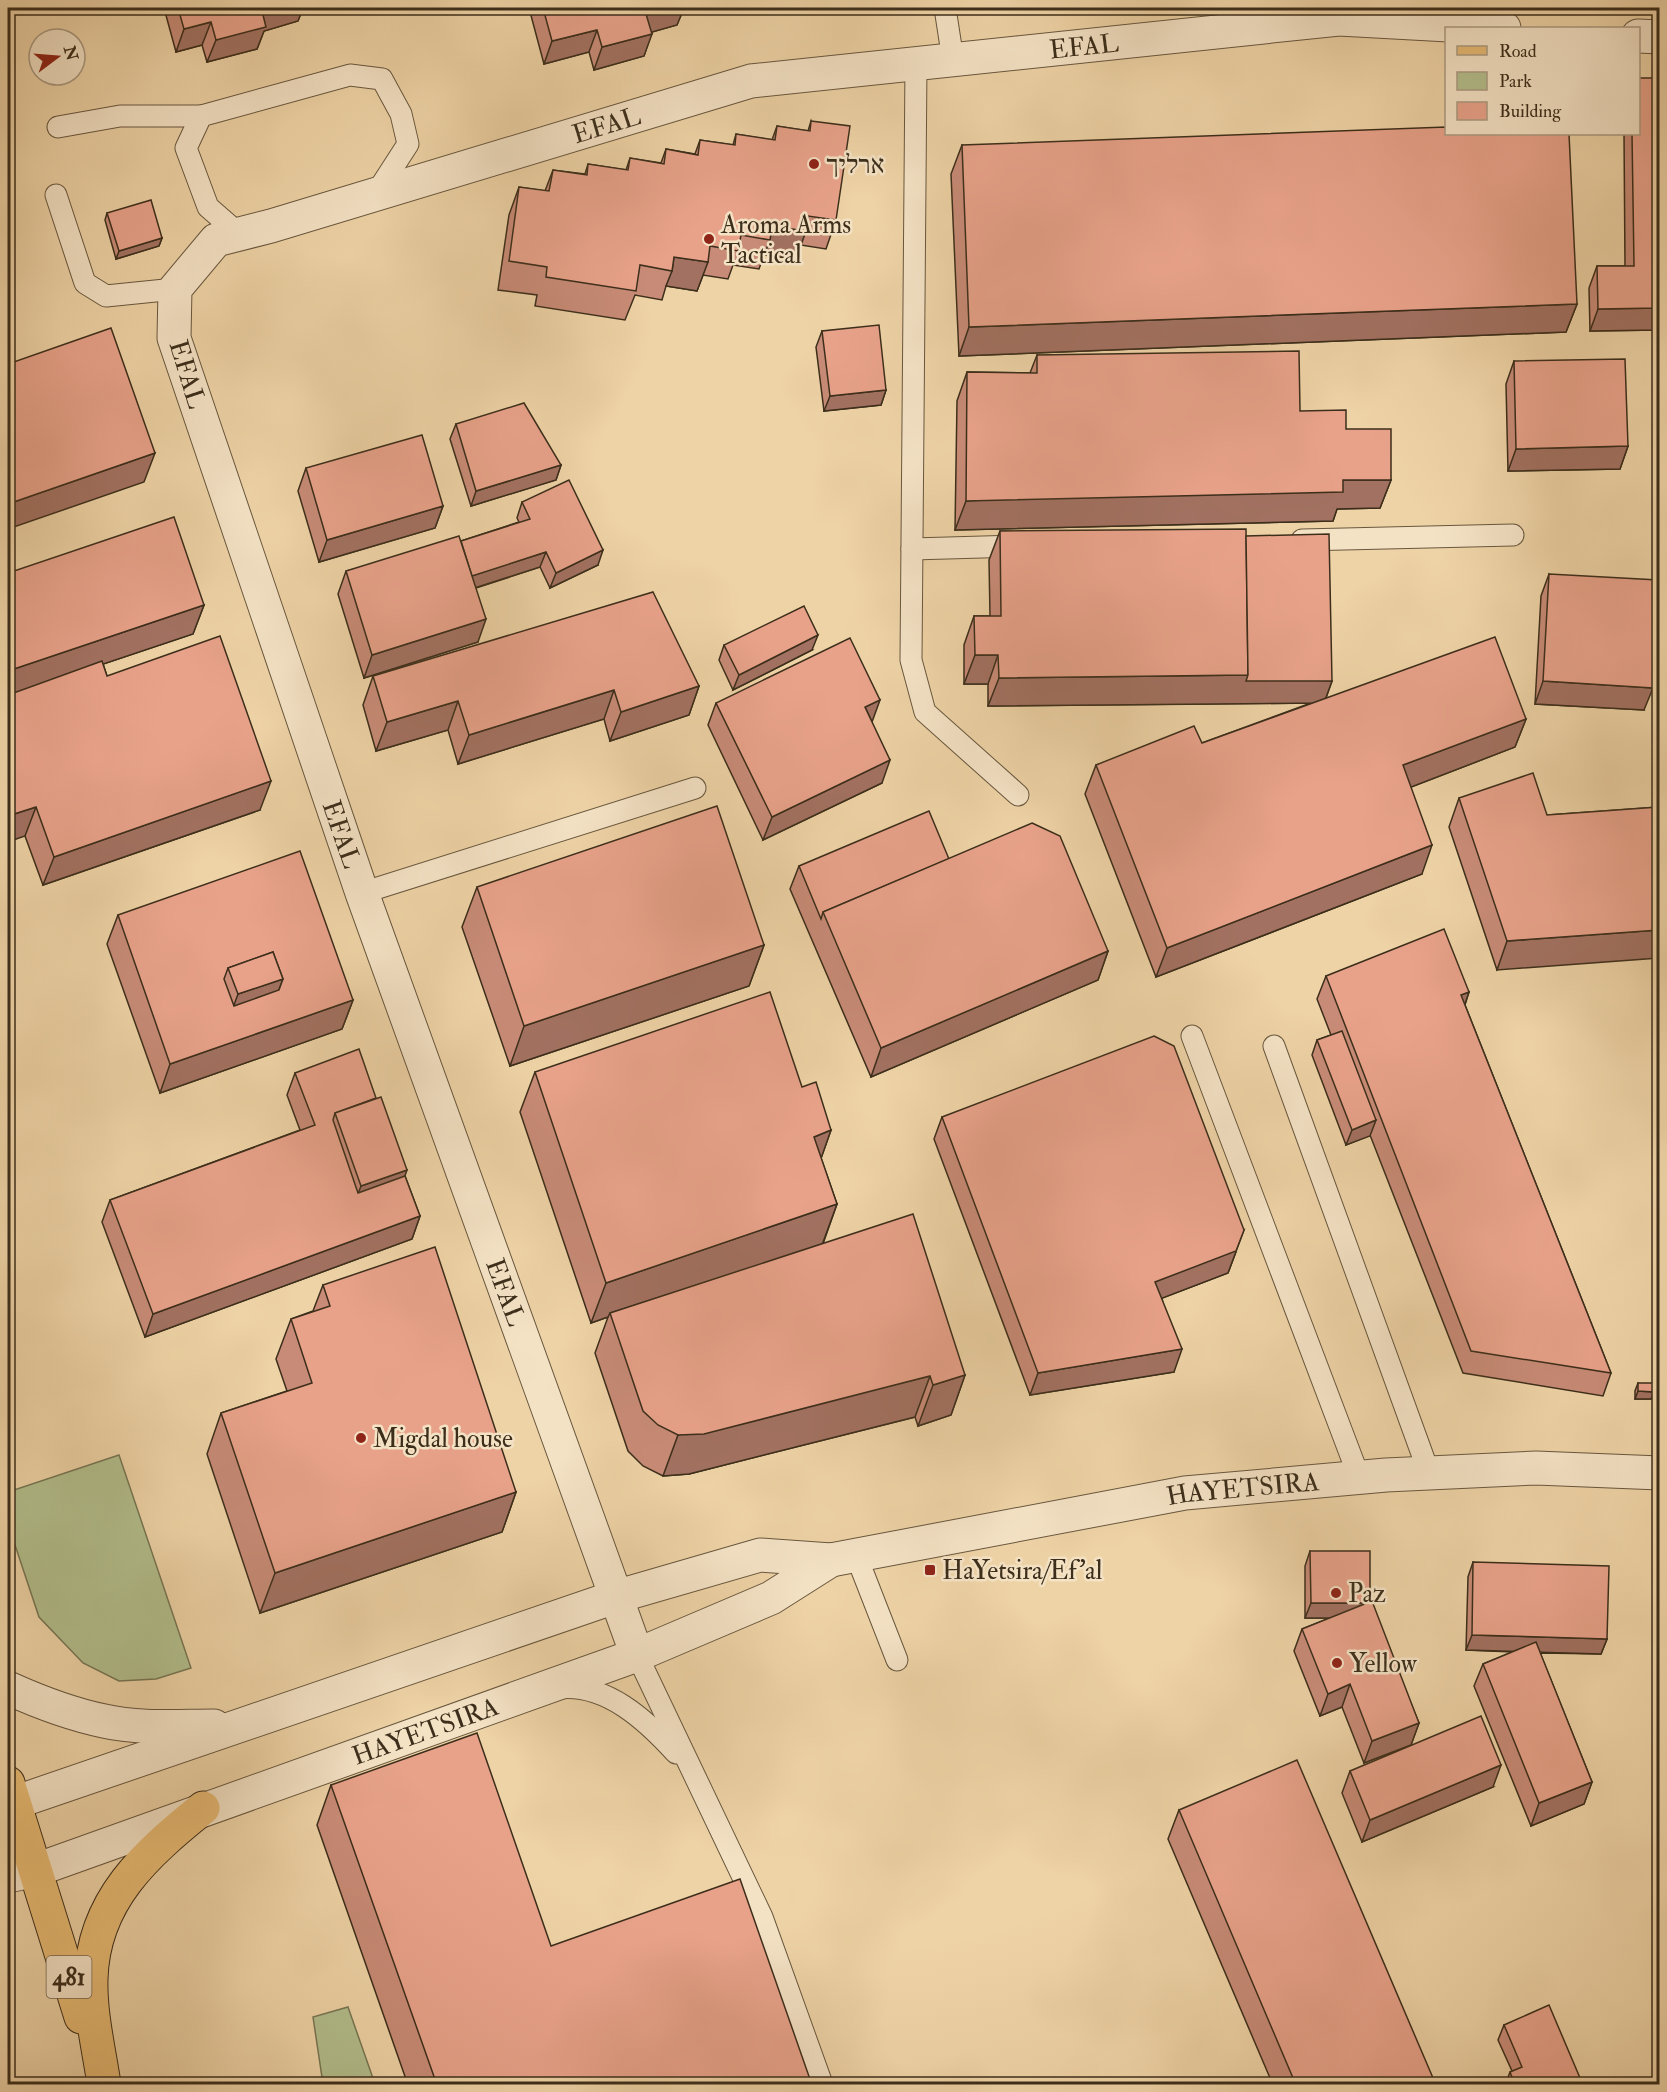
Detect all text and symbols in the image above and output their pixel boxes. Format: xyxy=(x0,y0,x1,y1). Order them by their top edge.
north arrow xyxy=(27,27,87,87)
street label: EFAL xyxy=(1048,27,1121,66)
legend xyxy=(1445,27,1640,135)
text: Road xyxy=(1499,40,1537,63)
text: N xyxy=(59,43,82,63)
text: Park xyxy=(1499,70,1532,93)
street label: EFAL xyxy=(569,100,645,151)
text: Building xyxy=(1499,100,1562,123)
place label: ארליך xyxy=(826,149,884,181)
marker: ארליך xyxy=(807,157,821,171)
place label: Aroma Arms Tactical xyxy=(720,209,851,271)
marker: Aroma Arms Tactical xyxy=(702,232,716,246)
street label: EFAL xyxy=(162,336,213,412)
street label: EFAL xyxy=(315,796,368,873)
street label: EFAL xyxy=(478,1254,532,1331)
place label: Migdal house xyxy=(373,1423,513,1455)
marker: Migdal house xyxy=(354,1431,368,1445)
street label: HAYETSIRA xyxy=(1164,1466,1321,1513)
place label: HaYetsira/Ef'al xyxy=(942,1555,1103,1587)
marker: HaYetsira/Ef'al xyxy=(923,1563,937,1577)
place label: Paz xyxy=(1348,1578,1386,1610)
marker: Paz xyxy=(1329,1586,1343,1600)
place label: Yellow xyxy=(1349,1648,1418,1680)
marker: Yellow xyxy=(1330,1656,1344,1670)
street label: HAYETSIRA xyxy=(348,1691,504,1773)
road number: 481 xyxy=(46,1956,92,1998)

